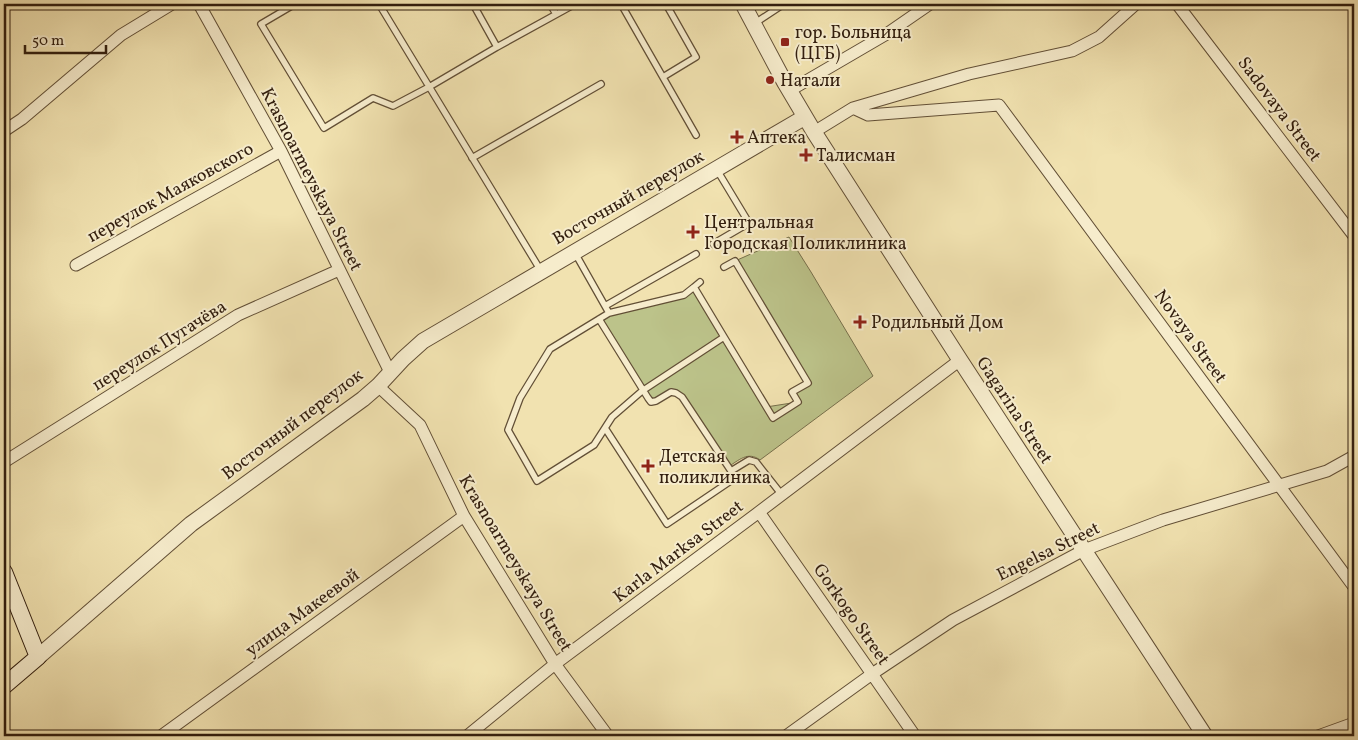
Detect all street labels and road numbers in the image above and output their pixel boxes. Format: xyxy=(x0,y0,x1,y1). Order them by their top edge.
street label: Sadovaya Street xyxy=(1231,52,1327,168)
street label: Krasnoarmeyskaya Street xyxy=(254,84,368,276)
street label: переулок Маяковского xyxy=(83,137,258,250)
street label: Восточный переулок xyxy=(548,144,710,252)
street label: Novaya Street xyxy=(1147,285,1232,389)
street label: переулок Пугачёва xyxy=(88,295,232,398)
street label: Gagarina Street xyxy=(970,352,1058,470)
street label: Восточный переулок xyxy=(217,363,369,487)
street label: Krasnoarmeyskaya Street xyxy=(452,470,578,657)
street label: Karla Marksa Street xyxy=(609,495,749,609)
street label: Engelsa Street xyxy=(993,517,1105,588)
street label: Gorkogo Street xyxy=(806,559,895,671)
street label: улица Макеевой xyxy=(241,563,365,663)

